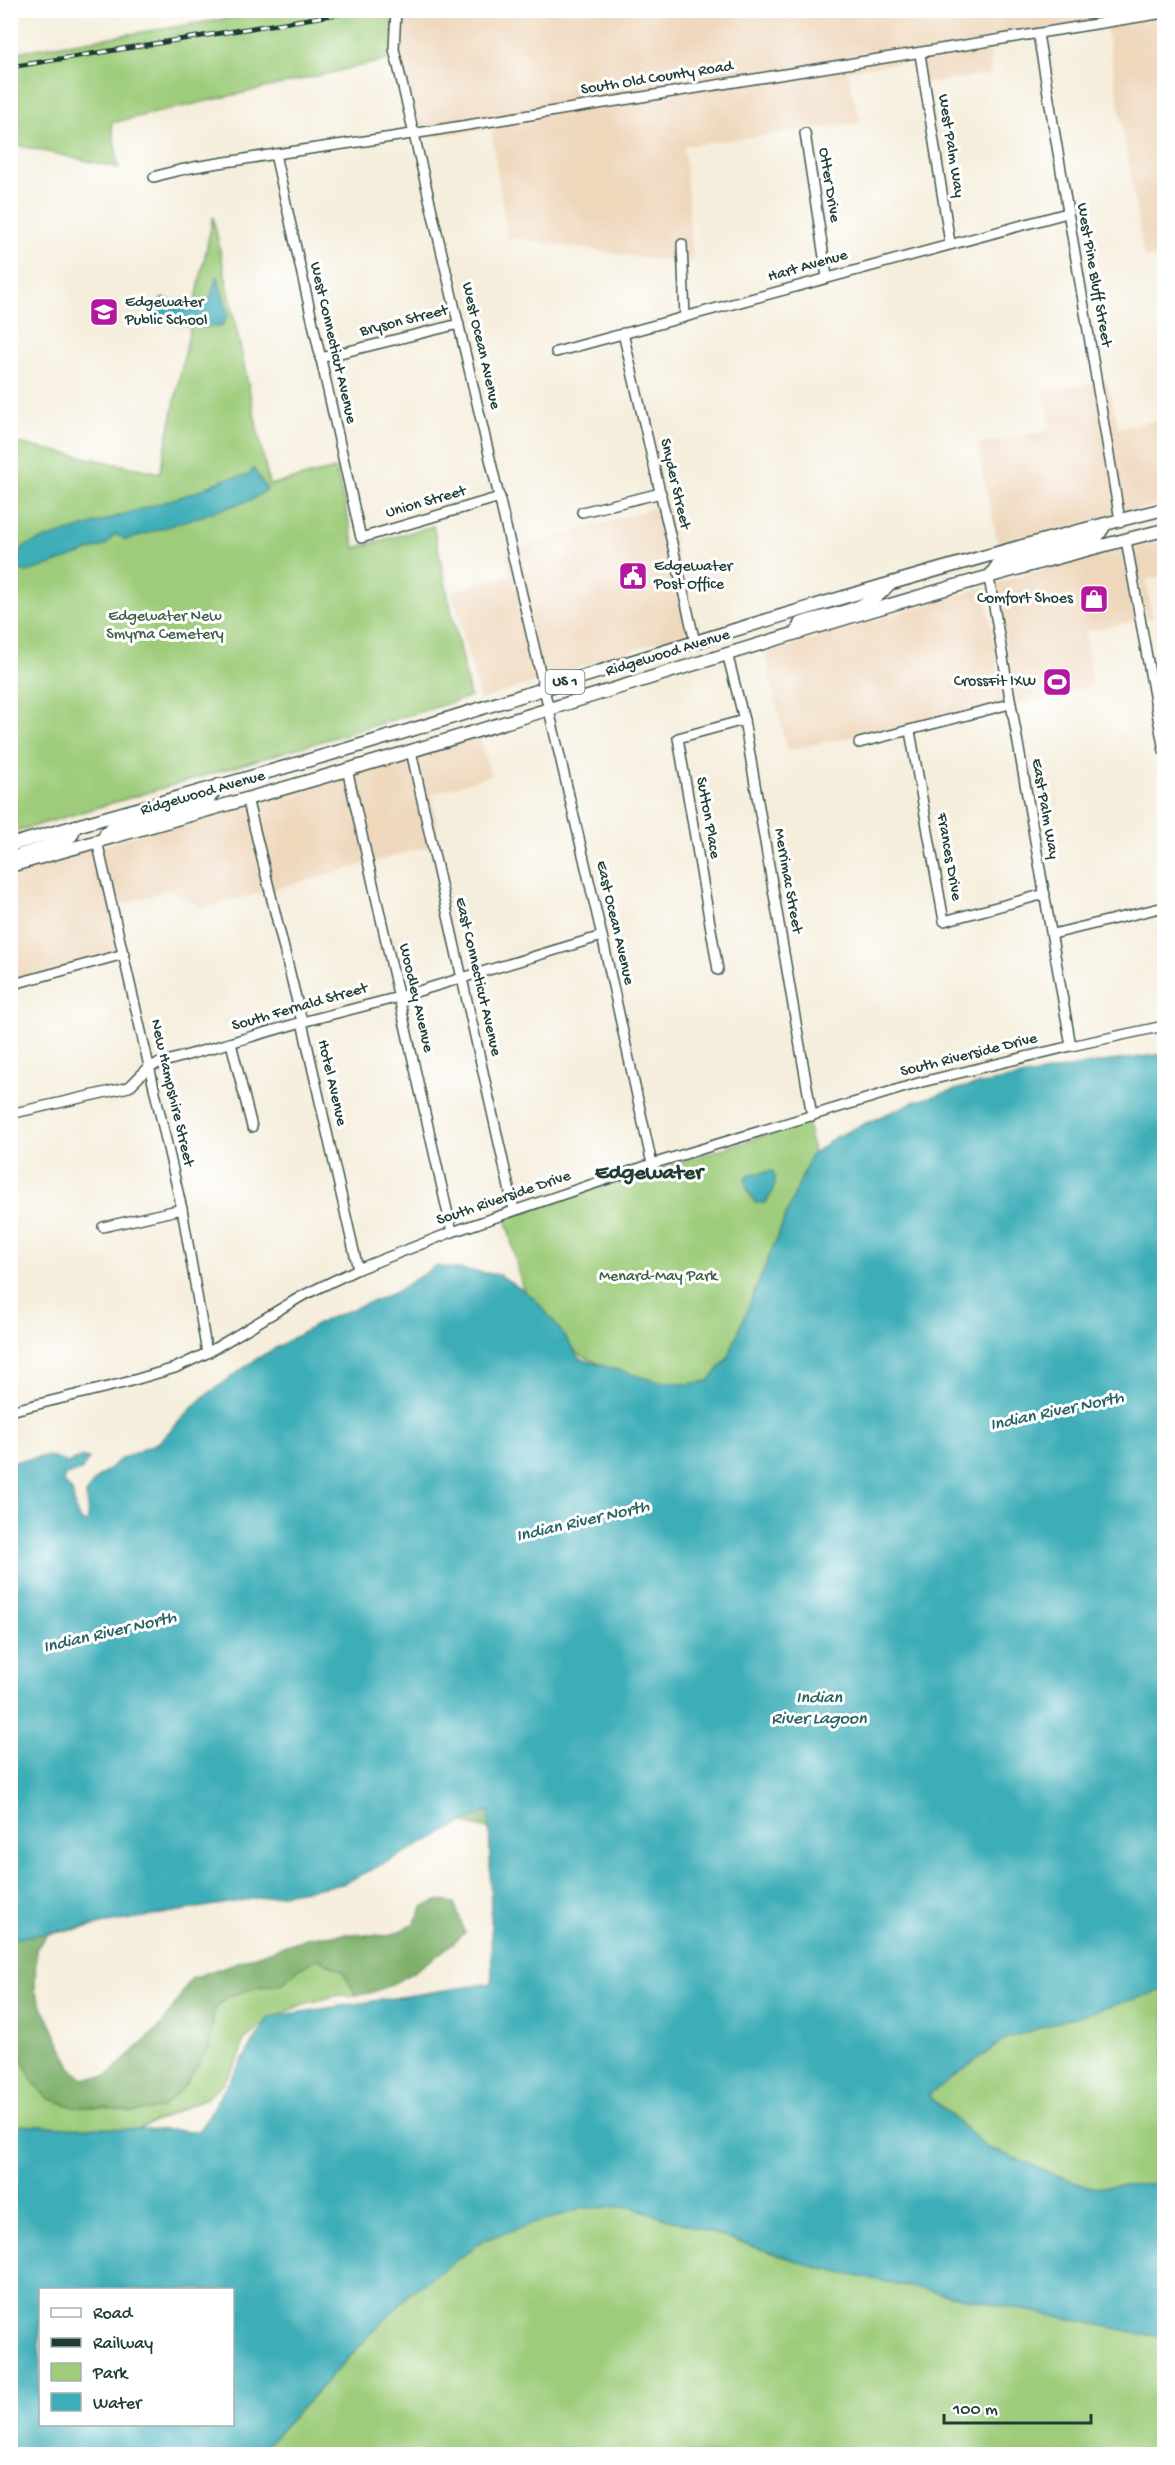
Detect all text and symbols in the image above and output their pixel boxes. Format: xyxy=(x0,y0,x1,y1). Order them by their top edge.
street label: South Old County Road xyxy=(580,57,736,100)
street label: West Palm Way xyxy=(932,93,968,199)
street label: Otter Drive xyxy=(813,146,843,224)
street label: West Pine Bluff Street xyxy=(1071,202,1115,350)
street label: Hart Avenue xyxy=(766,246,851,287)
street label: West Connecticut Avenue xyxy=(304,260,360,426)
street label: West Ocean Avenue xyxy=(456,281,504,412)
place label: Edgewater Public School xyxy=(124,294,208,331)
school or university icon: Edgewater Public School xyxy=(88,296,120,328)
street label: Bryson Street xyxy=(357,302,451,342)
street label: Snyder Street xyxy=(654,437,694,533)
street label: Union Street xyxy=(384,482,470,524)
place label: Edgewater Post Office xyxy=(653,558,734,595)
public building icon: Edgewater Post Office xyxy=(617,560,649,592)
shop icon: Comfort Shoes xyxy=(1078,583,1110,615)
place label: Comfort Shoes xyxy=(977,590,1074,609)
park label: Edgewater New Smyrna Cemetery xyxy=(106,608,224,645)
street label: Ridgewood Avenue xyxy=(604,626,733,682)
sports icon: CrossFit IXW xyxy=(1041,666,1073,698)
road number: US 1 xyxy=(546,670,584,694)
place label: CrossFit IXW xyxy=(954,673,1036,692)
street label: East Palm Way xyxy=(1026,757,1062,861)
street label: Ridgewood Avenue xyxy=(138,767,268,821)
street label: Sutton Place xyxy=(690,776,724,861)
street label: Frances Drive xyxy=(931,811,965,903)
street label: Merrimac Street xyxy=(768,827,806,936)
street label: East Ocean Avenue xyxy=(590,859,638,988)
street label: East Connecticut Avenue xyxy=(449,896,505,1059)
street label: Woodley Avenue xyxy=(393,942,437,1055)
street label: South Fernald Street xyxy=(230,979,371,1036)
street label: New Hampshire Street xyxy=(145,1018,198,1170)
street label: South Riverside Drive xyxy=(898,1030,1040,1082)
street label: Hotel Avenue xyxy=(312,1038,350,1129)
district label: Edgewater xyxy=(595,1161,705,1187)
street label: South Riverside Drive xyxy=(434,1167,574,1231)
park label: Menard-May Park xyxy=(599,1268,719,1287)
water label: Indian River North xyxy=(988,1388,1126,1436)
water label: Indian River North xyxy=(514,1496,652,1548)
water label: Indian River North xyxy=(41,1607,179,1659)
water label: Indian River Lagoon xyxy=(771,1688,867,1730)
legend xyxy=(39,2288,234,2426)
text: Road xyxy=(93,2304,134,2325)
text: Railway xyxy=(93,2334,153,2355)
text: Park xyxy=(92,2364,129,2385)
scale bar xyxy=(944,2387,1091,2425)
text: Water xyxy=(93,2394,143,2415)
text: 100 m xyxy=(952,2400,998,2421)

